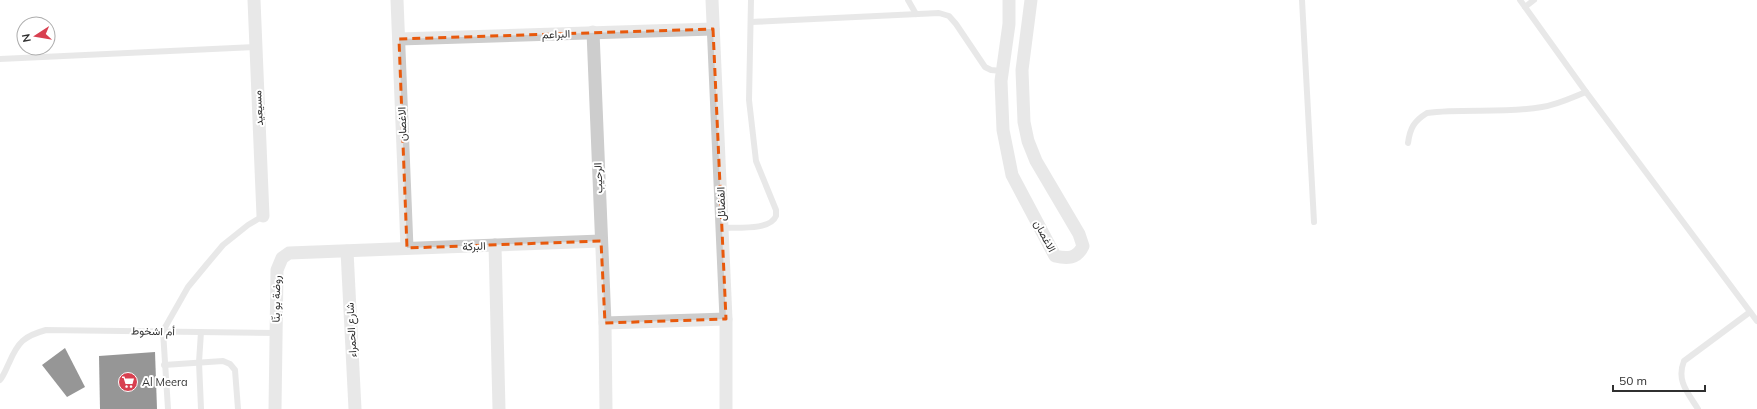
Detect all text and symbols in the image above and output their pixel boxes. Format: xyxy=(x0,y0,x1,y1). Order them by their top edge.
north arrow xyxy=(16,16,56,56)
street label: البراعم xyxy=(542,27,570,42)
text: N xyxy=(19,33,34,44)
street label: مسيعيد xyxy=(250,90,266,126)
street label: الاغصان xyxy=(394,107,410,141)
street label: الرحيب xyxy=(590,162,606,194)
street label: الفضائل xyxy=(713,187,729,221)
street label: الاغصان xyxy=(1031,218,1059,254)
street label: البركة xyxy=(462,239,486,253)
street label: روضة بو بنّا xyxy=(269,275,283,323)
street label: شارع الحمراء xyxy=(343,302,360,358)
street label: أم اشخوط xyxy=(131,324,175,339)
scale bar xyxy=(1613,367,1705,393)
supermarket icon: Al Meera xyxy=(117,371,139,393)
text: 50 m xyxy=(1619,373,1647,388)
place label: Al Meera xyxy=(142,375,188,389)

